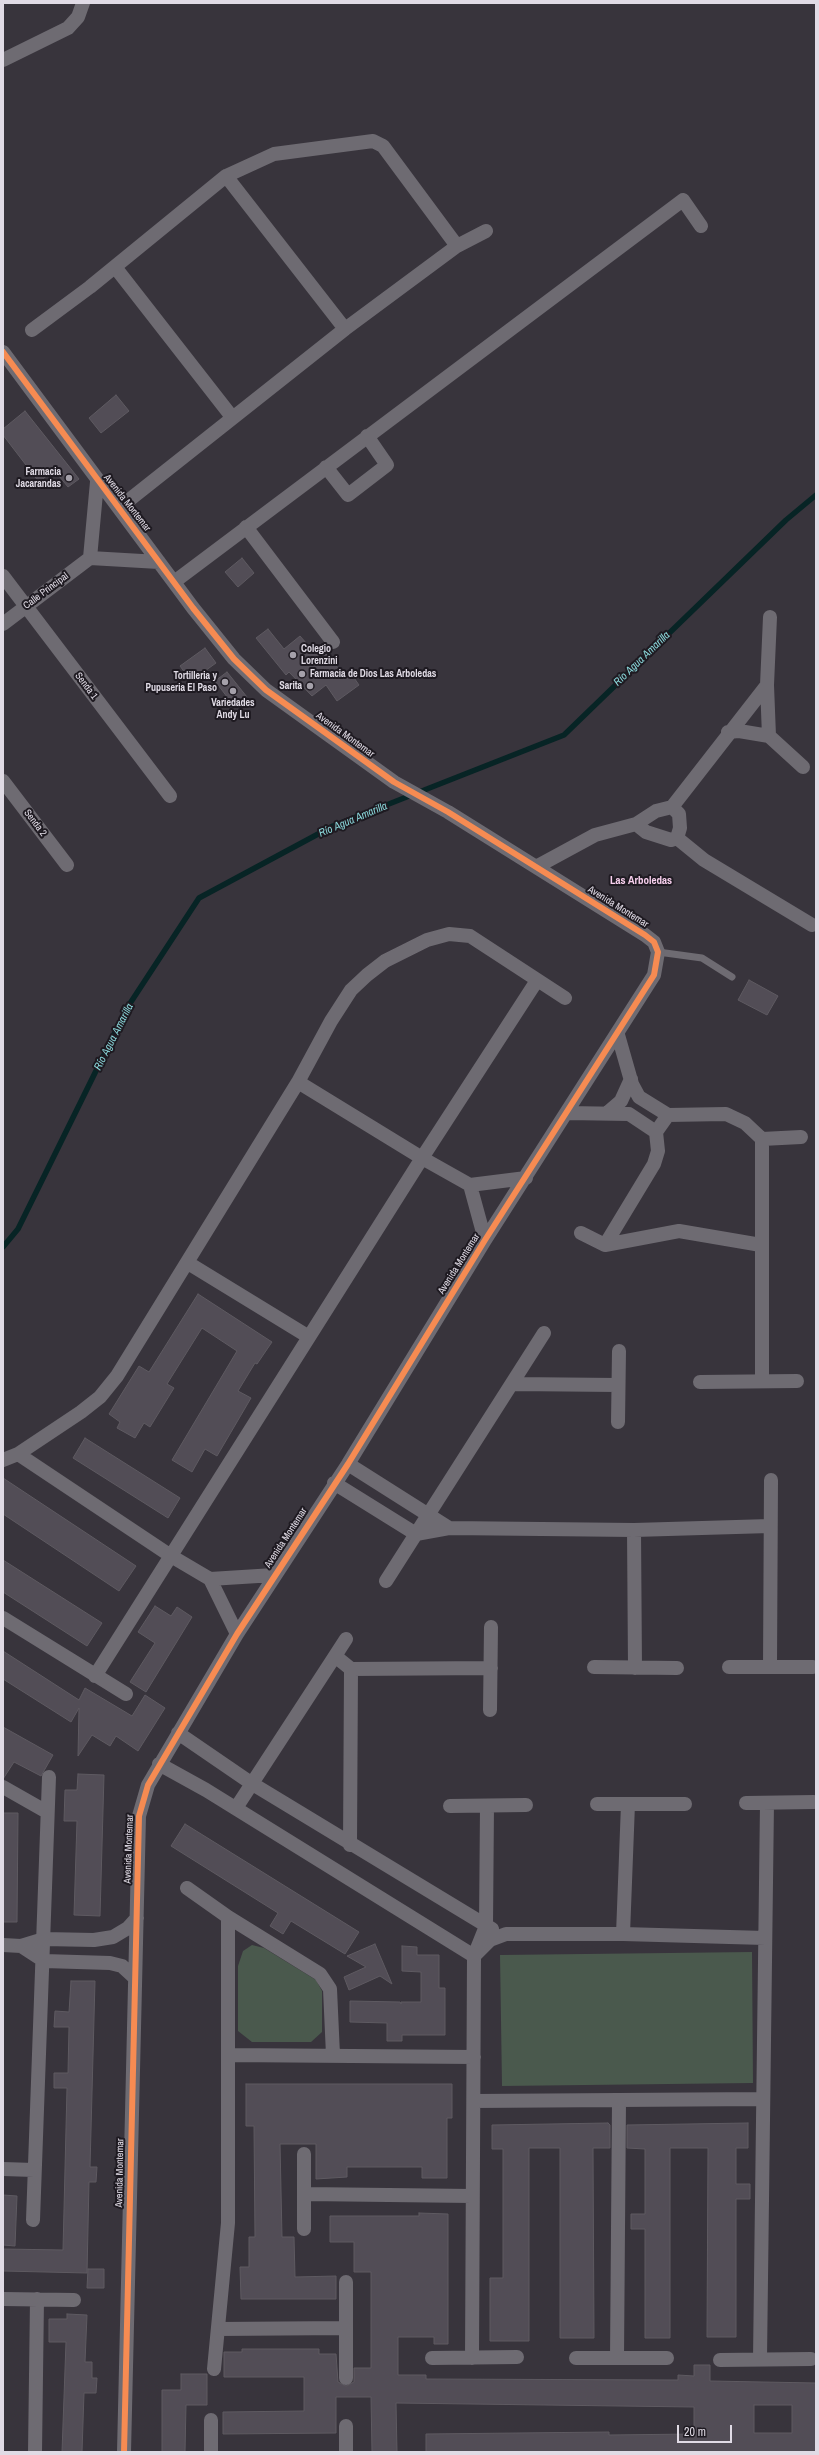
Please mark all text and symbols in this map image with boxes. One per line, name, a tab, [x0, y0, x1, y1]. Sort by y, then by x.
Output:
place label: Farmacia Jacarandas	[16, 466, 61, 490]
street label: Avenida Montemar	[101, 472, 153, 534]
marker: Farmacia Jacarandas	[64, 473, 74, 483]
street label: Calle Principal	[21, 570, 71, 612]
water label: Río Agua Amarilla	[611, 629, 673, 689]
place label: Colegio Lorenzini	[301, 643, 337, 666]
marker: Colegio Lorenzini	[288, 650, 298, 660]
place label: Farmacia de Dios Las Arboledas	[310, 668, 436, 680]
marker: Farmacia de Dios Las Arboledas	[297, 669, 307, 679]
street label: Senda 1	[72, 670, 100, 702]
place label: Tortilleria y Pupuseria El Paso	[145, 670, 217, 694]
marker: Tortilleria y Pupuseria El Paso	[220, 677, 230, 687]
place label: Sarita	[279, 680, 302, 692]
marker: Sarita	[305, 681, 315, 691]
marker: Variedades Andy Lu	[228, 686, 238, 696]
place label: Variedades Andy Lu	[211, 697, 255, 720]
street label: Avenida Montemar	[314, 710, 376, 760]
water label: Río Agua Amarilla	[317, 800, 389, 840]
street label: Senda 2	[21, 807, 49, 839]
district label: Las Arboledas	[610, 874, 672, 888]
street label: Avenida Montemar	[586, 884, 650, 930]
water label: Río Agua Amarilla	[92, 1001, 136, 1073]
street label: Avenida Montemar	[436, 1232, 482, 1296]
street label: Avenida Montemar	[262, 1506, 310, 1570]
street label: Avenida Montemar	[122, 1814, 136, 1884]
street label: Avenida Montemar	[113, 2138, 127, 2208]
scale bar	[679, 2417, 734, 2443]
text: 20 m	[684, 2424, 706, 2440]

